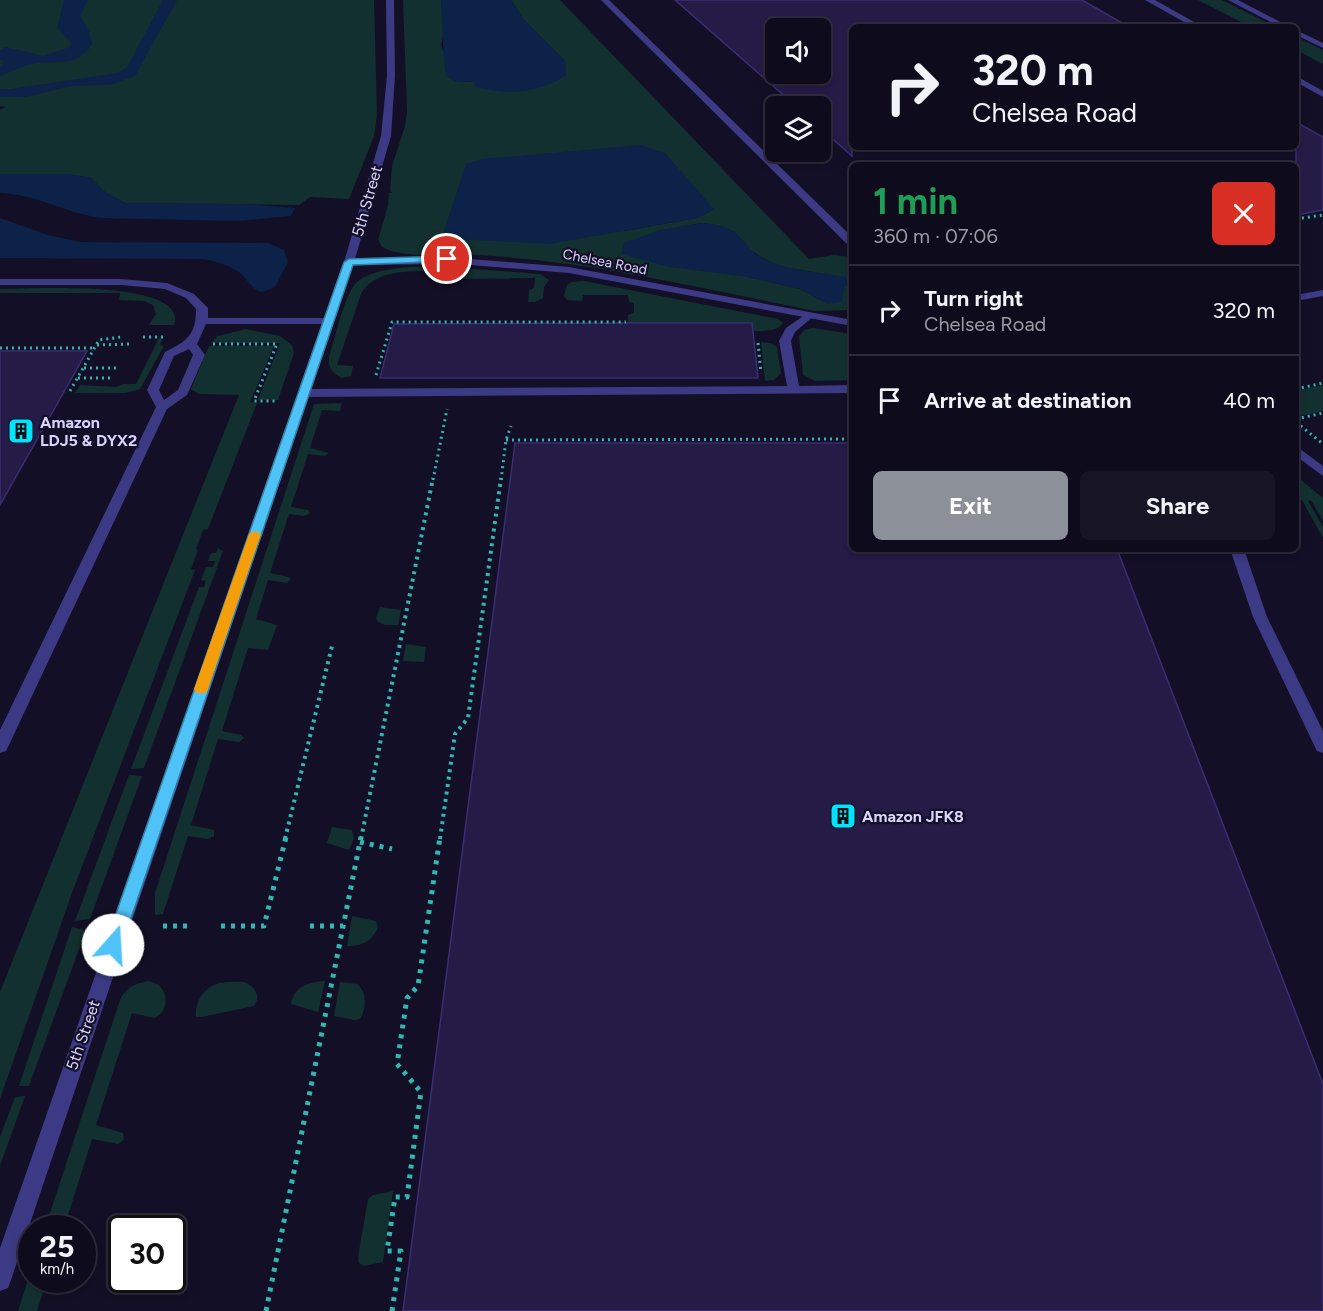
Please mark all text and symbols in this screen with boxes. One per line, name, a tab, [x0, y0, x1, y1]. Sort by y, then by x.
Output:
map controls	[765, 18, 831, 162]
button: sound	[765, 18, 831, 84]
text: 320 m	[972, 45, 1094, 96]
icon: right	[873, 48, 951, 126]
button: layers	[765, 96, 831, 162]
text: Chelsea Road	[972, 96, 1137, 129]
street label: 5th Street	[348, 163, 386, 239]
text: 1 min	[873, 180, 958, 223]
button: close	[1212, 182, 1275, 245]
text: 360 m · 07:06	[873, 224, 998, 248]
pin	[421, 233, 472, 284]
icon: arrive	[430, 242, 463, 275]
street label: Chelsea Road	[561, 245, 649, 279]
text: Turn right	[924, 285, 1023, 312]
icon: right	[873, 294, 906, 327]
text: 320 m	[1212, 297, 1275, 324]
text: Chelsea Road	[924, 312, 1046, 336]
icon: arrive	[873, 384, 906, 417]
text: Arrive at destination	[924, 387, 1132, 414]
text: 40 m	[1223, 387, 1275, 414]
place label: Amazon LDJ5 & DYX2	[40, 413, 137, 450]
building icon: Amazon LDJ5 & DYX2	[6, 416, 36, 446]
button: Exit	[873, 471, 1068, 540]
button: Share	[1080, 471, 1275, 540]
building icon: Amazon JFK8	[828, 801, 858, 831]
place label: Amazon JFK8	[862, 807, 964, 826]
position arrow	[81, 913, 145, 977]
street label: 5th Street	[62, 997, 104, 1073]
speed limit sign: 30	[108, 1215, 186, 1293]
text: 25	[40, 1228, 74, 1265]
text: km/h	[40, 1260, 74, 1278]

